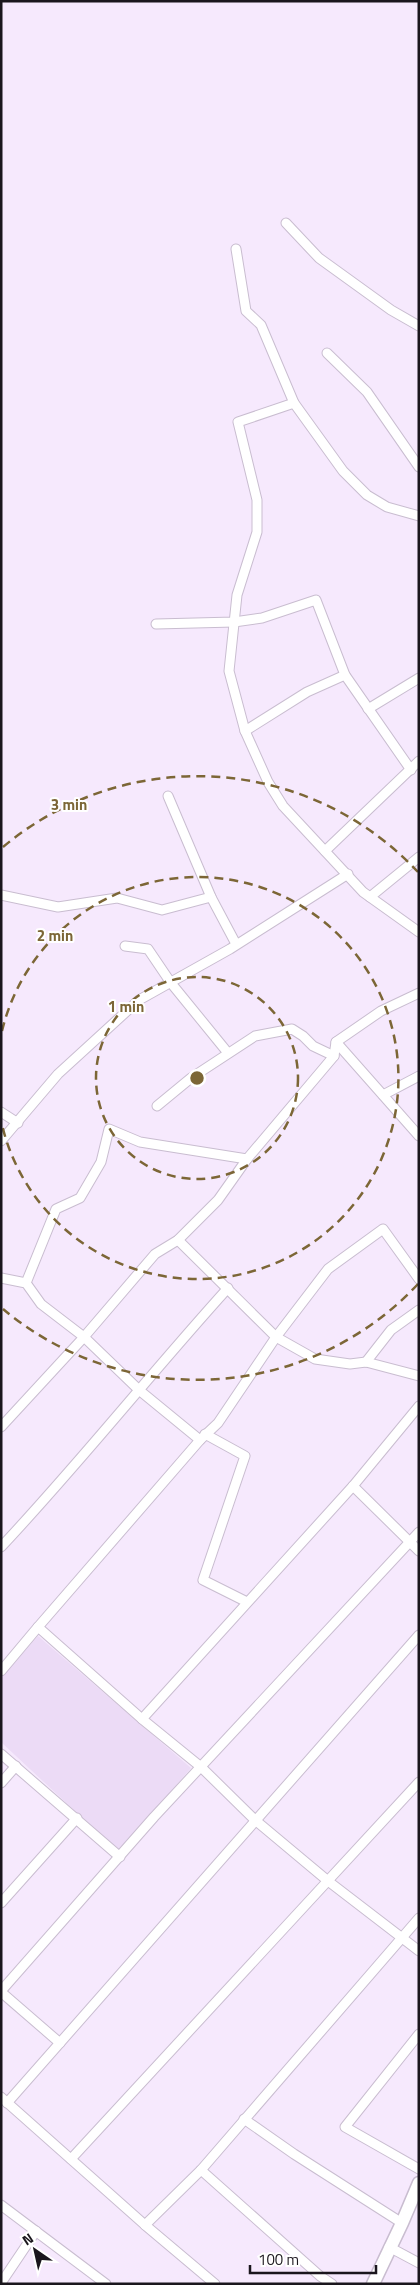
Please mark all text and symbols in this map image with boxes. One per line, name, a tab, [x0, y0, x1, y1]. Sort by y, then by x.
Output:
text: 3 min	[51, 793, 87, 816]
text: 2 min	[37, 924, 73, 947]
text: 1 min	[108, 995, 144, 1018]
centre of rings	[188, 1069, 206, 1087]
north arrow	[10, 2225, 60, 2275]
text: N	[18, 2227, 37, 2250]
scale bar	[250, 2242, 376, 2274]
text: 100 m	[258, 2248, 299, 2271]

